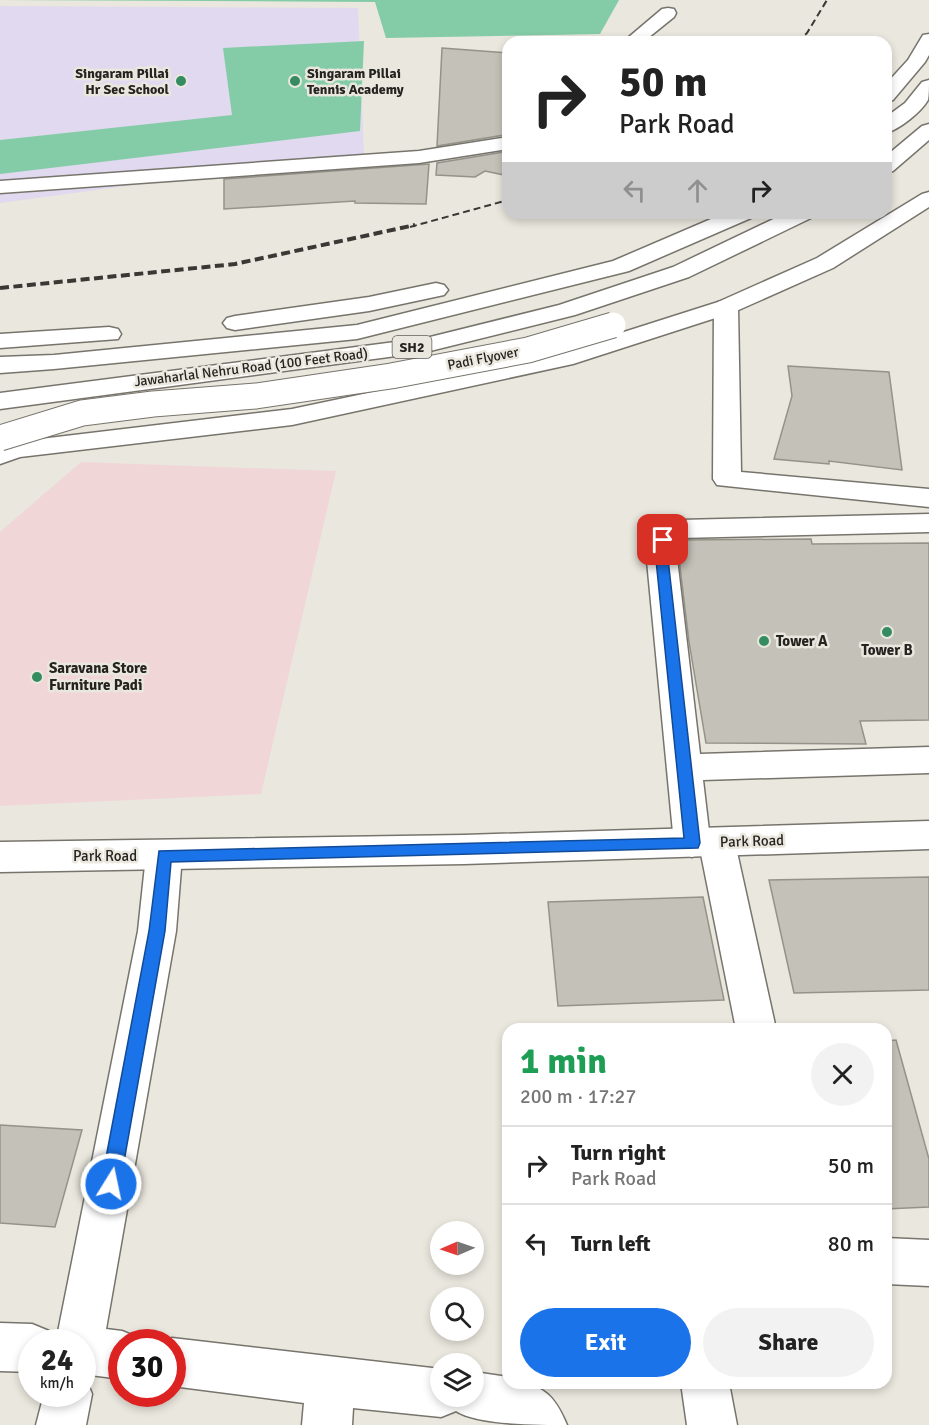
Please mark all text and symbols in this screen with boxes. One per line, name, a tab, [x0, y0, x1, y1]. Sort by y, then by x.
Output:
text: 50 m	[619, 57, 708, 108]
icon: right	[520, 60, 598, 138]
place label: Singaram Pillai Hr Sec School	[75, 65, 170, 98]
place label: Singaram Pillai Tennis Academy	[307, 65, 404, 98]
marker: Singaram Pillai Hr Sec School	[174, 74, 188, 88]
marker: Singaram Pillai Tennis Academy	[288, 74, 302, 88]
text: Park Road	[619, 108, 735, 141]
icon: left	[618, 174, 651, 207]
icon: ahead	[681, 174, 714, 207]
icon: right	[744, 174, 777, 207]
road number: SH2	[392, 336, 432, 358]
street label: Padi Flyover	[446, 343, 521, 374]
street label: Jawaharlal Nehru Road (100 Feet Road)	[133, 345, 369, 390]
pin	[637, 514, 688, 565]
icon: arrive	[646, 523, 679, 556]
marker: Tower B	[880, 625, 894, 639]
place label: Tower A	[776, 632, 828, 650]
marker: Tower A	[757, 634, 771, 648]
place label: Tower B	[861, 641, 913, 659]
place label: Saravana Store Furniture Padi	[49, 659, 147, 694]
marker: Saravana Store Furniture Padi	[30, 670, 44, 684]
street label: Park Road	[720, 831, 784, 851]
street label: Park Road	[73, 847, 137, 865]
text: 1 min	[520, 1039, 607, 1084]
button: close	[811, 1043, 874, 1106]
text: 200 m · 17:27	[520, 1084, 636, 1109]
text: Turn right	[571, 1139, 666, 1166]
icon: right	[520, 1149, 553, 1182]
position arrow	[79, 1152, 143, 1216]
text: 50 m	[828, 1152, 874, 1179]
text: Park Road	[571, 1166, 657, 1191]
north arrow	[430, 1221, 484, 1275]
map controls	[430, 1221, 484, 1407]
icon: left	[520, 1227, 553, 1260]
text: Turn left	[571, 1230, 651, 1257]
text: 80 m	[828, 1230, 874, 1257]
button: search	[430, 1287, 484, 1341]
button: Exit	[520, 1308, 691, 1377]
button: Share	[703, 1308, 874, 1377]
speed limit sign: 30	[108, 1329, 186, 1407]
text: 24	[41, 1342, 73, 1379]
button: layers	[430, 1353, 484, 1407]
text: km/h	[40, 1374, 74, 1392]

